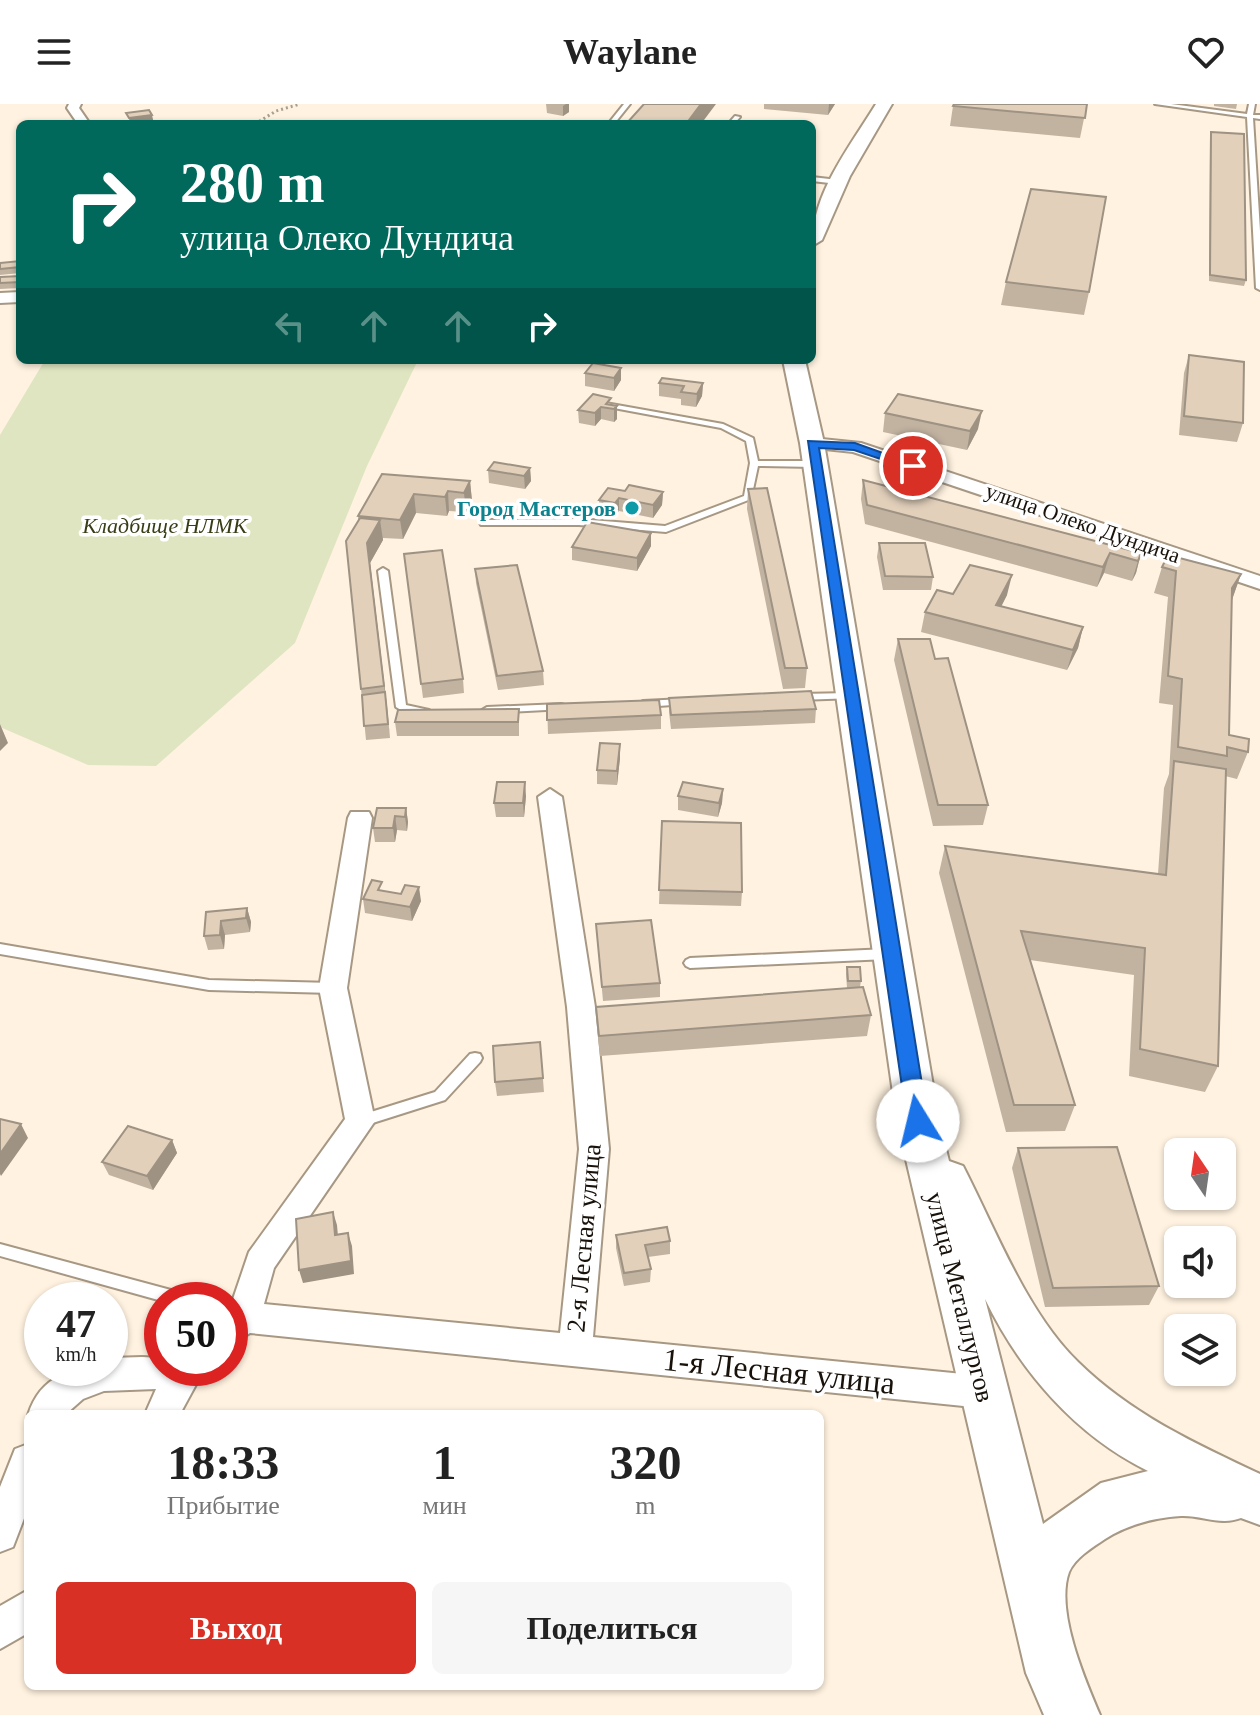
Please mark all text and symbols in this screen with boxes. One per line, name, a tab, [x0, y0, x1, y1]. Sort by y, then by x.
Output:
icon: menu	[32, 30, 76, 74]
icon: heart	[1184, 30, 1228, 74]
text: Waylane	[563, 32, 697, 72]
icon: right	[48, 152, 152, 256]
text: 280 m	[180, 152, 325, 214]
text: улица Олеко Дундича	[180, 218, 514, 258]
icon: left	[268, 304, 312, 348]
icon: ahead	[352, 304, 396, 348]
icon: ahead	[436, 304, 480, 348]
icon: right	[520, 304, 564, 348]
pin	[879, 432, 947, 500]
icon: arrive	[891, 444, 935, 488]
street label: улица Олеко Дундича	[982, 478, 1184, 568]
place label: Город Мастеров	[457, 496, 616, 521]
marker: Город Мастеров	[623, 499, 641, 517]
park label: Кладбище НЛМК	[82, 513, 249, 538]
position arrow	[876, 1079, 960, 1163]
north arrow	[1164, 1138, 1236, 1210]
map controls	[1164, 1138, 1236, 1386]
street label: 2-я Лесная улица	[561, 1142, 607, 1334]
street label: улица Металлургов	[920, 1189, 1000, 1405]
button: sound	[1164, 1226, 1236, 1298]
speed limit sign: 50	[144, 1282, 248, 1386]
text: 47	[56, 1301, 96, 1346]
button: layers	[1164, 1314, 1236, 1386]
street label: 1-я Лесная улица	[661, 1341, 897, 1401]
text: km/h	[55, 1343, 97, 1365]
text: 18:33	[167, 1436, 279, 1489]
text: 1	[433, 1436, 457, 1489]
text: 320	[609, 1436, 681, 1489]
text: Прибытие	[167, 1491, 280, 1520]
text: мин	[422, 1491, 467, 1520]
text: m	[635, 1491, 655, 1520]
button: Выход	[56, 1582, 416, 1674]
button: Поделиться	[432, 1582, 792, 1674]

